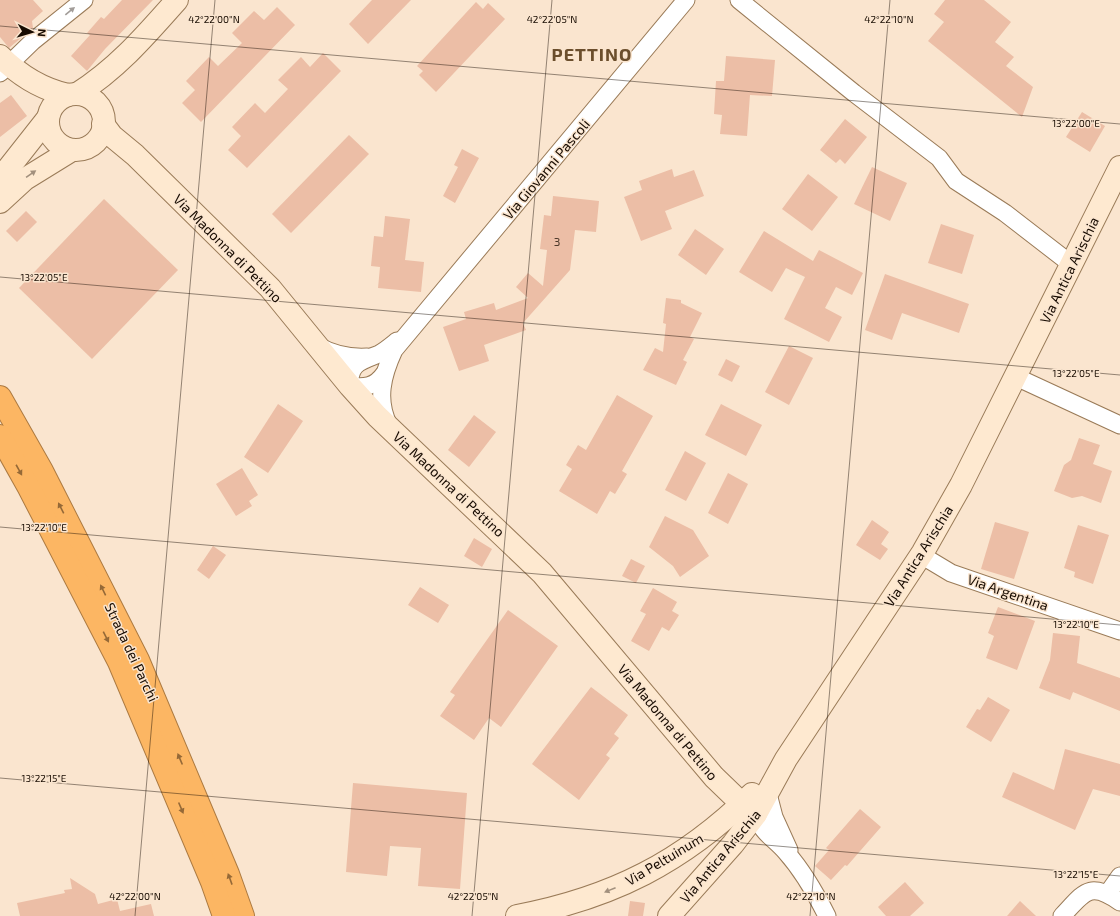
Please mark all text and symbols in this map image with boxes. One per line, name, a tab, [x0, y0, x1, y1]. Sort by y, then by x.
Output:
one-way arrow	[65, 7, 75, 16]
north arrow	[12, 12, 52, 52]
text: 42°22'00"N	[188, 13, 240, 25]
text: 42°22'05"N	[527, 13, 577, 25]
text: 42°22'10"N	[864, 13, 914, 25]
text: N	[36, 28, 49, 37]
district label: PETTINO	[552, 43, 632, 65]
street label: Via Giovanni Pascoli	[499, 115, 593, 223]
text: 13°22'00"E	[1052, 117, 1100, 129]
one-way arrow	[26, 170, 36, 178]
street label: Via Madonna di Pettino	[170, 190, 286, 306]
street label: Via Antica Arischia	[1036, 214, 1102, 326]
house number: 3	[554, 234, 560, 248]
text: 13°22'05"E	[20, 271, 68, 283]
text: 13°22'05"E	[1052, 367, 1100, 379]
street label: Via Madonna di Pettino	[390, 428, 508, 540]
one-way arrow	[16, 464, 23, 476]
one-way arrow	[58, 502, 65, 514]
street label: Via Antica Arischia	[880, 502, 956, 610]
text: 13°22'10"E	[21, 521, 67, 533]
street label: Via Argentina	[965, 570, 1051, 614]
one-way arrow	[100, 584, 106, 596]
street label: Strada dei Parchi	[102, 600, 162, 704]
text: 13°22'10"E	[1053, 618, 1099, 630]
one-way arrow	[103, 631, 110, 643]
street label: Via Madonna di Pettino	[614, 660, 722, 784]
one-way arrow	[176, 753, 182, 765]
text: 13°22'15"E	[22, 772, 67, 784]
one-way arrow	[178, 802, 184, 813]
street label: Via Antica Arischia	[676, 806, 764, 906]
street label: Via Peltuinum	[622, 829, 706, 889]
text: 13°22'15"E	[1054, 868, 1099, 880]
one-way arrow	[226, 873, 232, 885]
one-way arrow	[604, 888, 616, 894]
text: 42°22'00"N	[109, 890, 161, 902]
text: 42°22'05"N	[448, 890, 498, 902]
text: 42°22'10"N	[786, 890, 836, 902]

